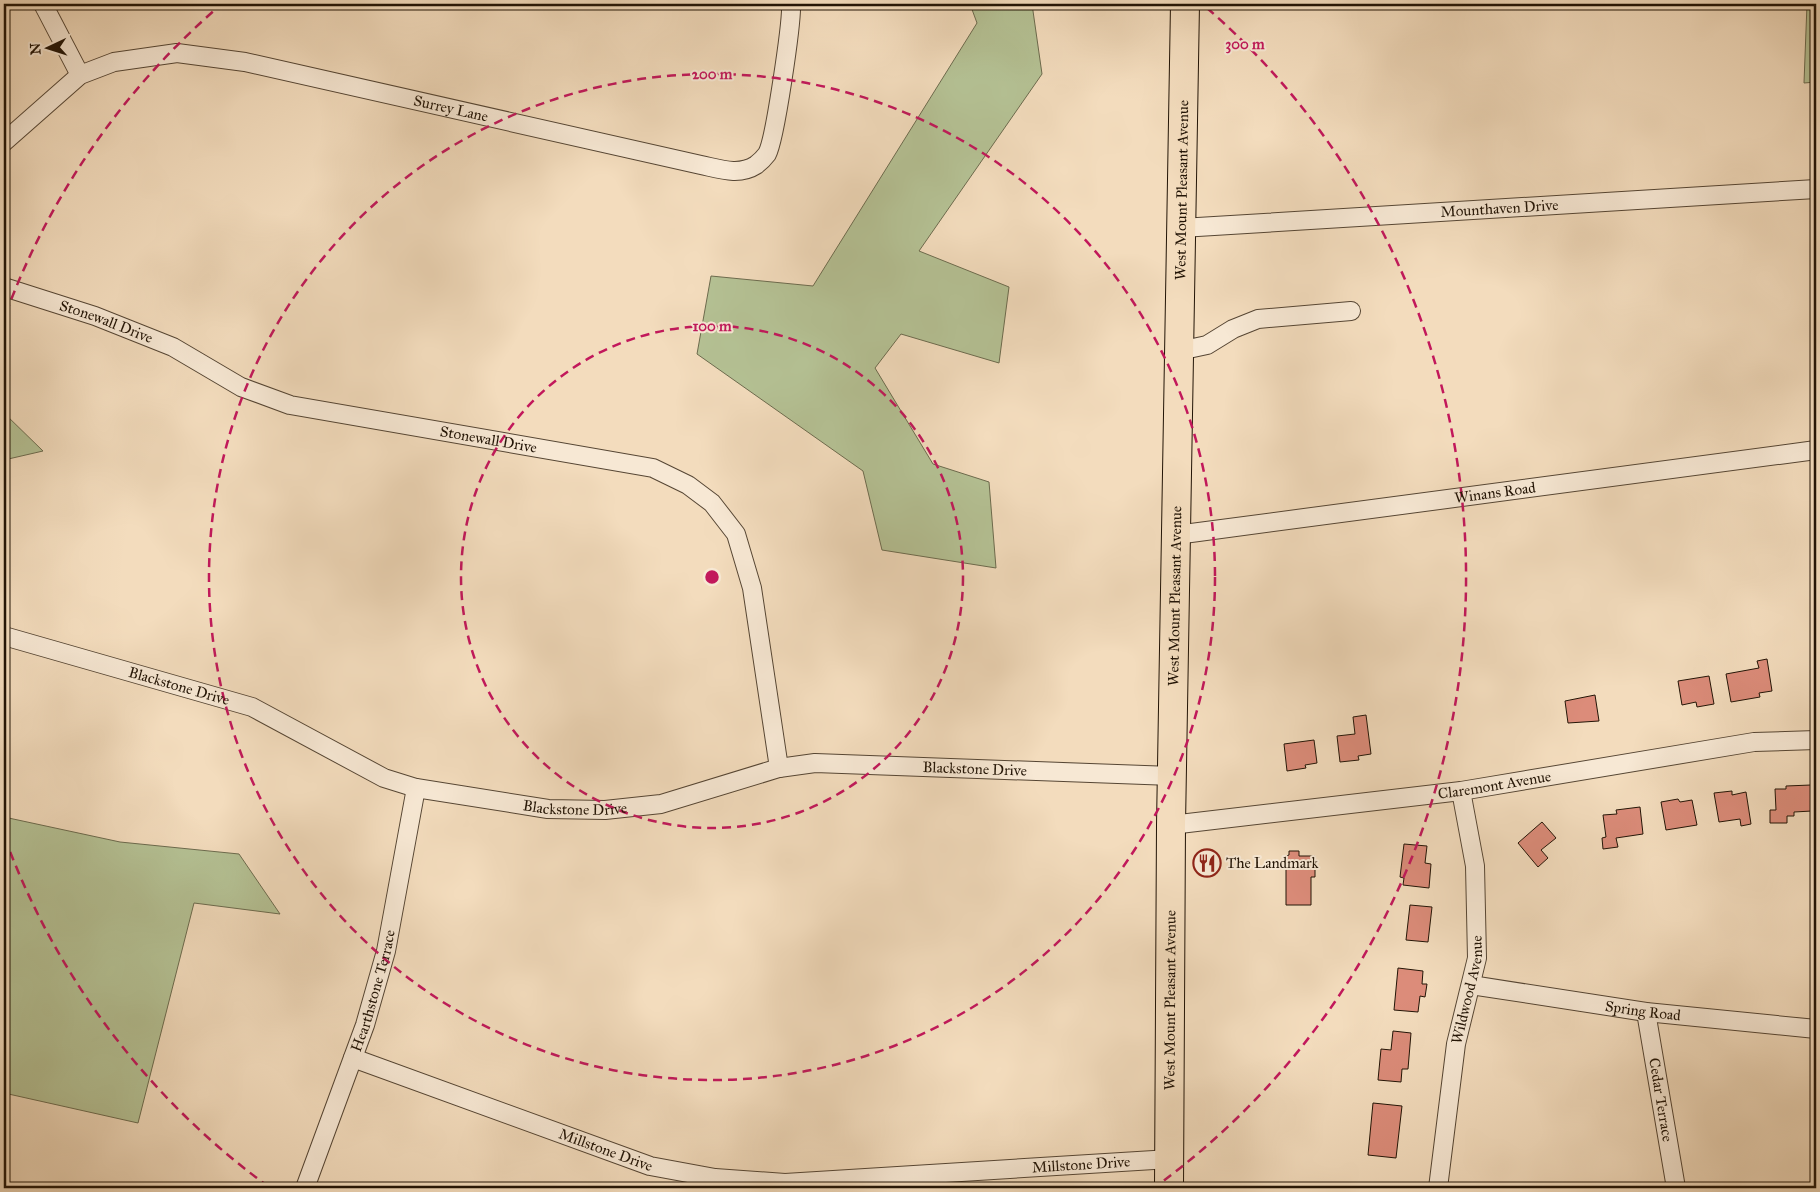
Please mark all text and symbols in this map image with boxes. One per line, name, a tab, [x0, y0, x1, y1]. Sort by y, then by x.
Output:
north arrow	[22, 22, 72, 72]
text: 300 m	[1225, 35, 1265, 54]
text: N	[27, 42, 44, 55]
text: 200 m	[692, 65, 733, 83]
street label: Surrey Lane	[412, 91, 490, 126]
street label: West Mount Pleasant Avenue	[1171, 100, 1192, 280]
street label: Mounthaven Drive	[1440, 196, 1559, 221]
street label: Stonewall Drive	[57, 296, 156, 347]
text: 100 m	[692, 317, 732, 335]
street label: Stonewall Drive	[439, 422, 538, 457]
street label: Winans Road	[1454, 478, 1537, 507]
street label: West Mount Pleasant Avenue	[1164, 506, 1185, 686]
centre of rings	[703, 568, 721, 586]
street label: Blackstone Drive	[126, 663, 232, 709]
street label: Blackstone Drive	[922, 758, 1027, 780]
street label: Claremont Avenue	[1437, 767, 1552, 803]
street label: Blackstone Drive	[522, 796, 628, 819]
restaurant icon: The Landmark	[1192, 848, 1222, 878]
place label: The Landmark	[1226, 854, 1319, 872]
street label: West Mount Pleasant Avenue	[1161, 910, 1180, 1090]
street label: Hearthstone Terrace	[347, 928, 399, 1054]
street label: Wildwood Avenue	[1447, 935, 1486, 1046]
street label: Spring Road	[1604, 997, 1682, 1024]
street label: Cedar Terrace	[1645, 1056, 1677, 1143]
street label: Millstone Drive	[556, 1125, 655, 1175]
street label: Millstone Drive	[1031, 1152, 1131, 1177]

